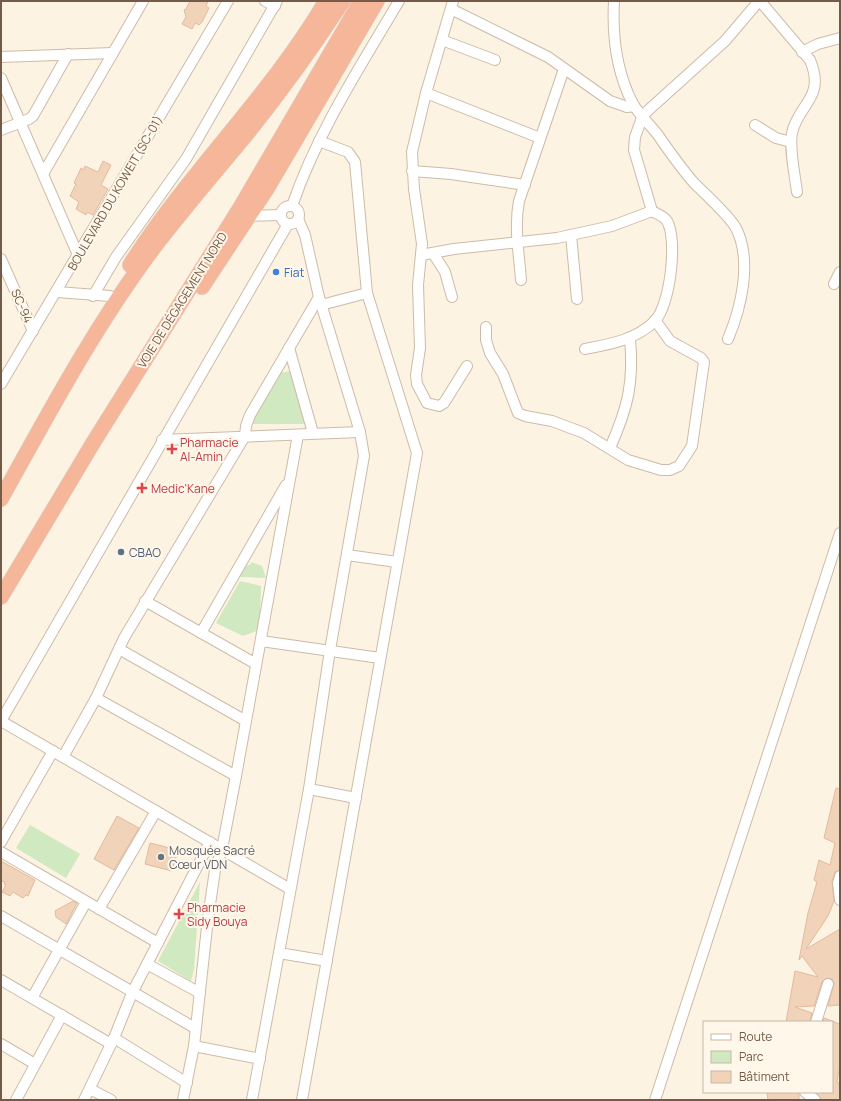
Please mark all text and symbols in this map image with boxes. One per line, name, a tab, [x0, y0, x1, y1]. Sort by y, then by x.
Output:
street label: BOULEVARD DU KOWEIT (SC-01)	[64, 112, 166, 274]
street label: VOIE DE DÉGAGEMENT NORD	[133, 229, 231, 371]
place label: Fiat	[284, 264, 305, 281]
marker: Fiat	[271, 267, 281, 277]
street label: SC-94	[7, 286, 37, 326]
place label: Pharmacie Al-Amin	[180, 434, 239, 465]
marker: Pharmacie Al-Amin	[167, 444, 177, 454]
place label: Medic'Kane	[151, 480, 215, 497]
marker: Medic'Kane	[136, 482, 148, 494]
place label: CBAO	[129, 544, 161, 561]
marker: CBAO	[116, 547, 126, 557]
place label: Mosquée Sacré Cœur VDN	[169, 842, 255, 873]
marker: Mosquée Sacré Cœur VDN	[156, 852, 166, 862]
place label: Pharmacie Sidy Bouya	[187, 899, 247, 930]
marker: Pharmacie Sidy Bouya	[174, 909, 184, 919]
legend	[703, 1021, 833, 1093]
text: Route	[739, 1028, 772, 1045]
text: Parc	[739, 1048, 764, 1065]
text: Bâtiment	[739, 1068, 790, 1085]

